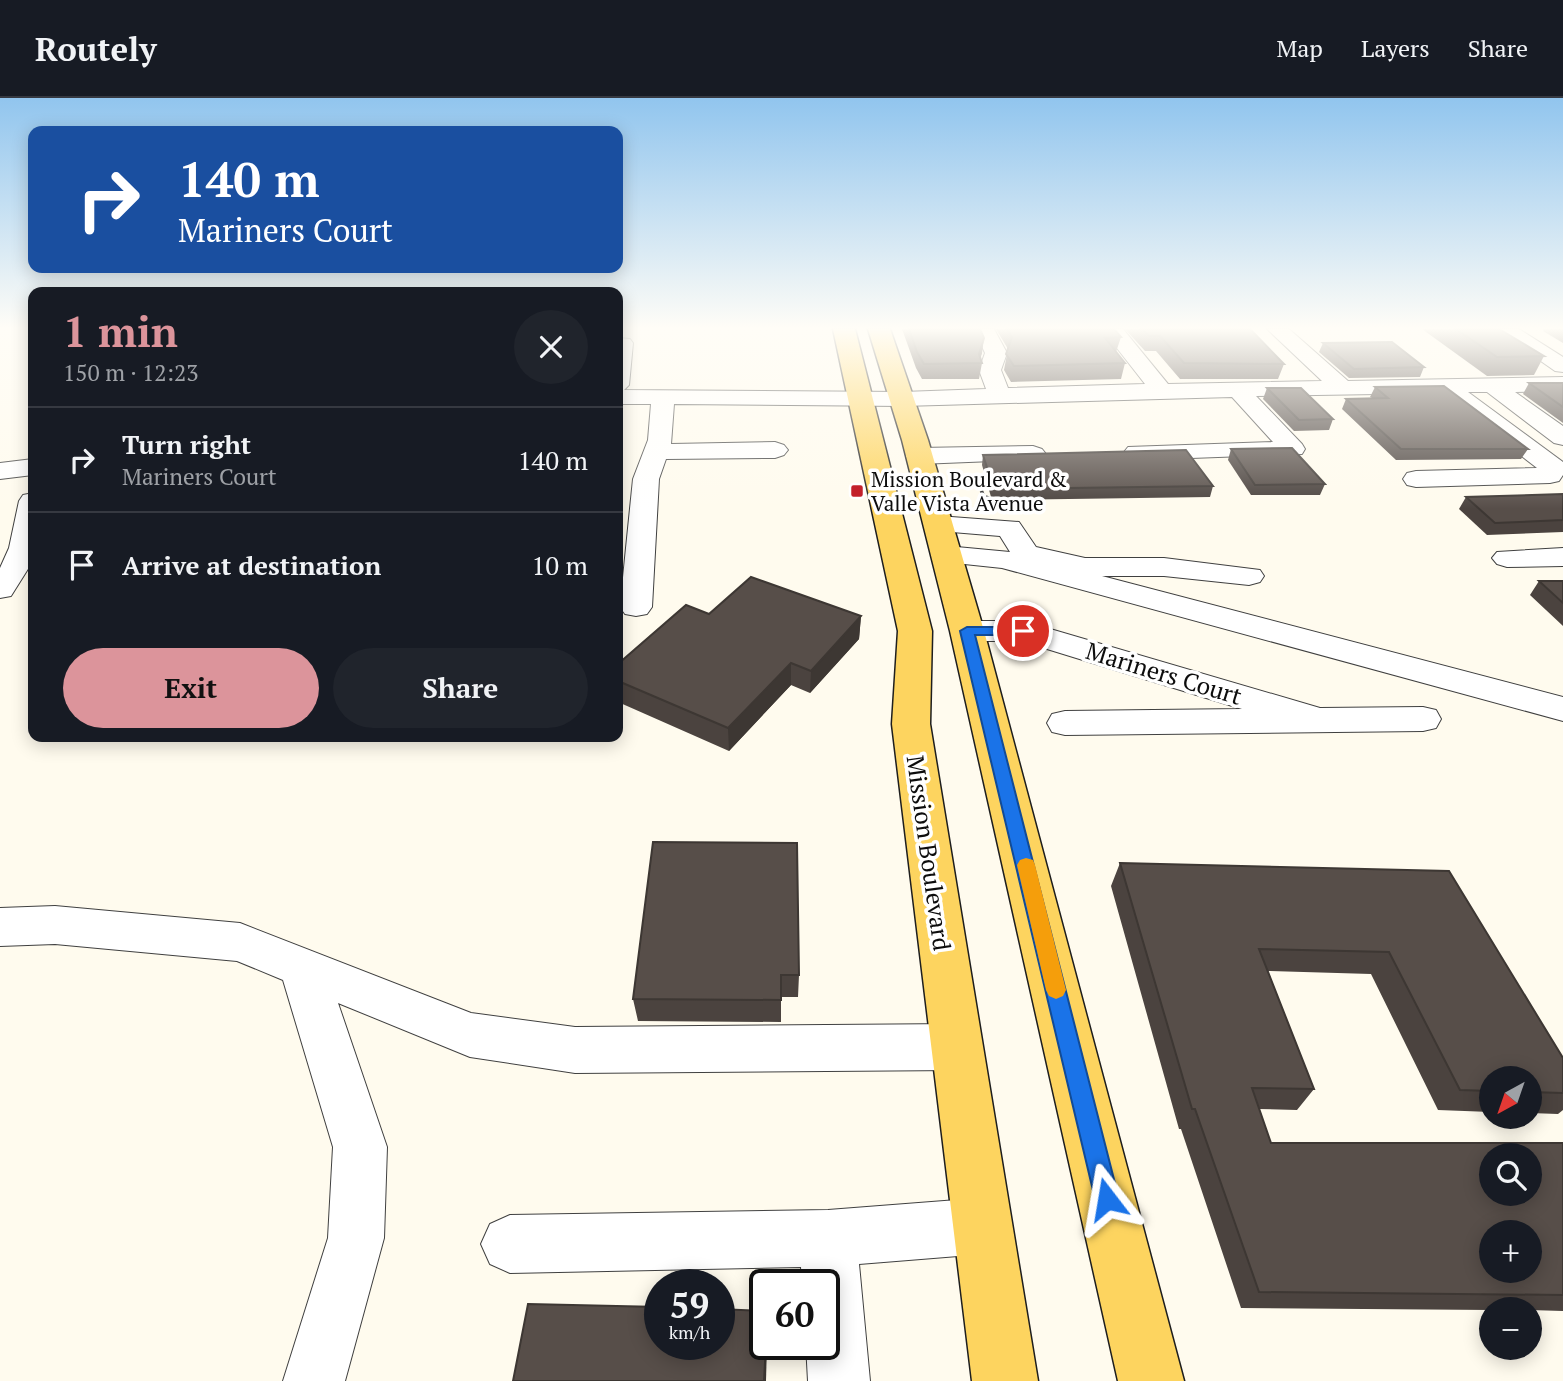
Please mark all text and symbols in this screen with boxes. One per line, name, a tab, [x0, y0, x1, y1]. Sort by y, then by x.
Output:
text: Routely	[35, 27, 157, 70]
text: Map	[1276, 32, 1323, 64]
text: Layers	[1361, 32, 1430, 64]
text: Share	[1468, 32, 1528, 64]
text: 140 m	[178, 146, 320, 211]
icon: right	[63, 154, 154, 245]
text: Mariners Court	[178, 209, 393, 251]
text: 1 min	[63, 303, 178, 359]
button: close	[514, 310, 588, 384]
text: 150 m · 12:23	[63, 357, 198, 388]
text: Turn right	[122, 427, 251, 461]
icon: right	[63, 441, 101, 479]
text: 140 m	[518, 443, 588, 477]
text: Mariners Court	[122, 461, 276, 492]
place label: Mission Boulevard & Valle Vista Avenue	[871, 465, 1067, 517]
marker: Mission Boulevard & Valle Vista Avenue	[849, 483, 865, 499]
icon: arrive	[63, 546, 101, 584]
text: Arrive at destination	[122, 548, 381, 582]
text: 10 m	[532, 548, 588, 582]
pin	[993, 601, 1053, 661]
icon: arrive	[1004, 612, 1042, 650]
street label: Mariners Court	[1082, 634, 1246, 712]
button: Exit	[63, 648, 319, 728]
button: Share	[333, 648, 588, 728]
street label: Mission Boulevard	[899, 753, 959, 953]
north arrow	[1479, 1066, 1542, 1129]
map controls	[1479, 1066, 1542, 1360]
button: search	[1479, 1143, 1542, 1206]
position arrow	[1070, 1162, 1144, 1236]
button: +	[1479, 1220, 1542, 1283]
speed limit sign: 60	[749, 1269, 840, 1360]
text: 59	[670, 1282, 709, 1328]
button: −	[1479, 1297, 1542, 1360]
text: km/h	[669, 1320, 710, 1344]

